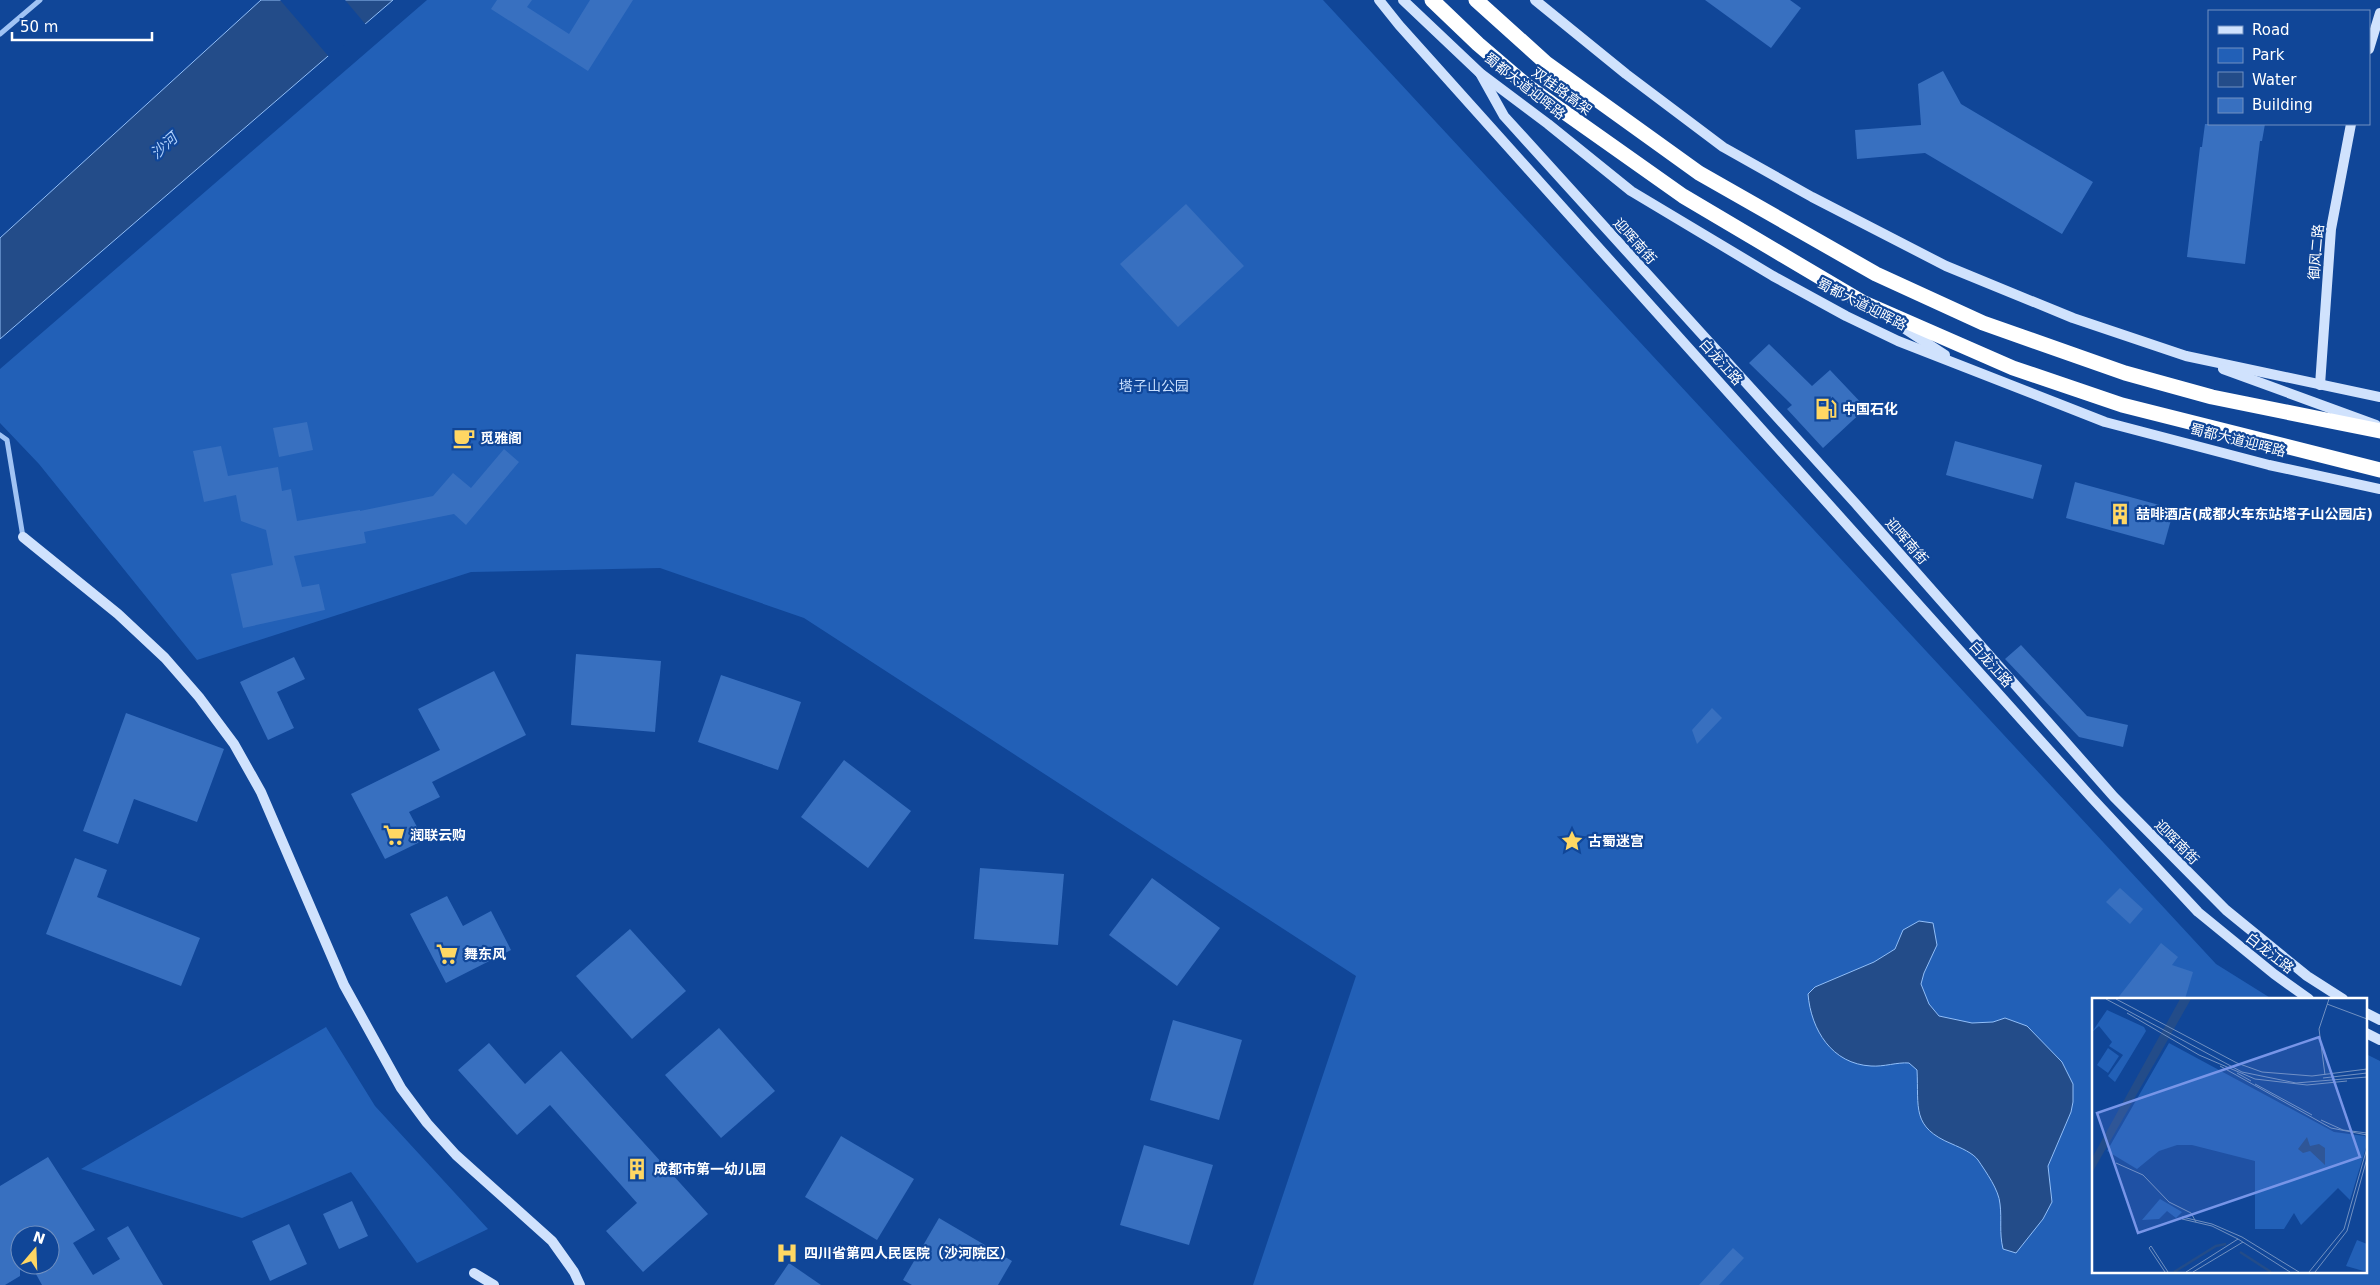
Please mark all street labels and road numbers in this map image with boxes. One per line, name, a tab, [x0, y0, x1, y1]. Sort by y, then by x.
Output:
street label: 蜀都大道迎晖路	[1481, 50, 1569, 122]
street label: 双桂路高架	[1529, 64, 1595, 118]
street label: 迎晖南街	[1610, 215, 1660, 267]
street label: 御风二路	[2306, 223, 2326, 281]
street label: 蜀都大道迎晖路	[1815, 275, 1909, 333]
street label: 白龙江路	[1696, 336, 1746, 388]
street label: 蜀都大道迎晖路	[2189, 420, 2287, 460]
street label: 迎晖南街	[1883, 515, 1931, 567]
street label: 白龙江路	[1966, 638, 2016, 690]
street label: 迎晖南街	[2152, 817, 2202, 867]
street label: 白龙江路	[2243, 929, 2297, 977]

